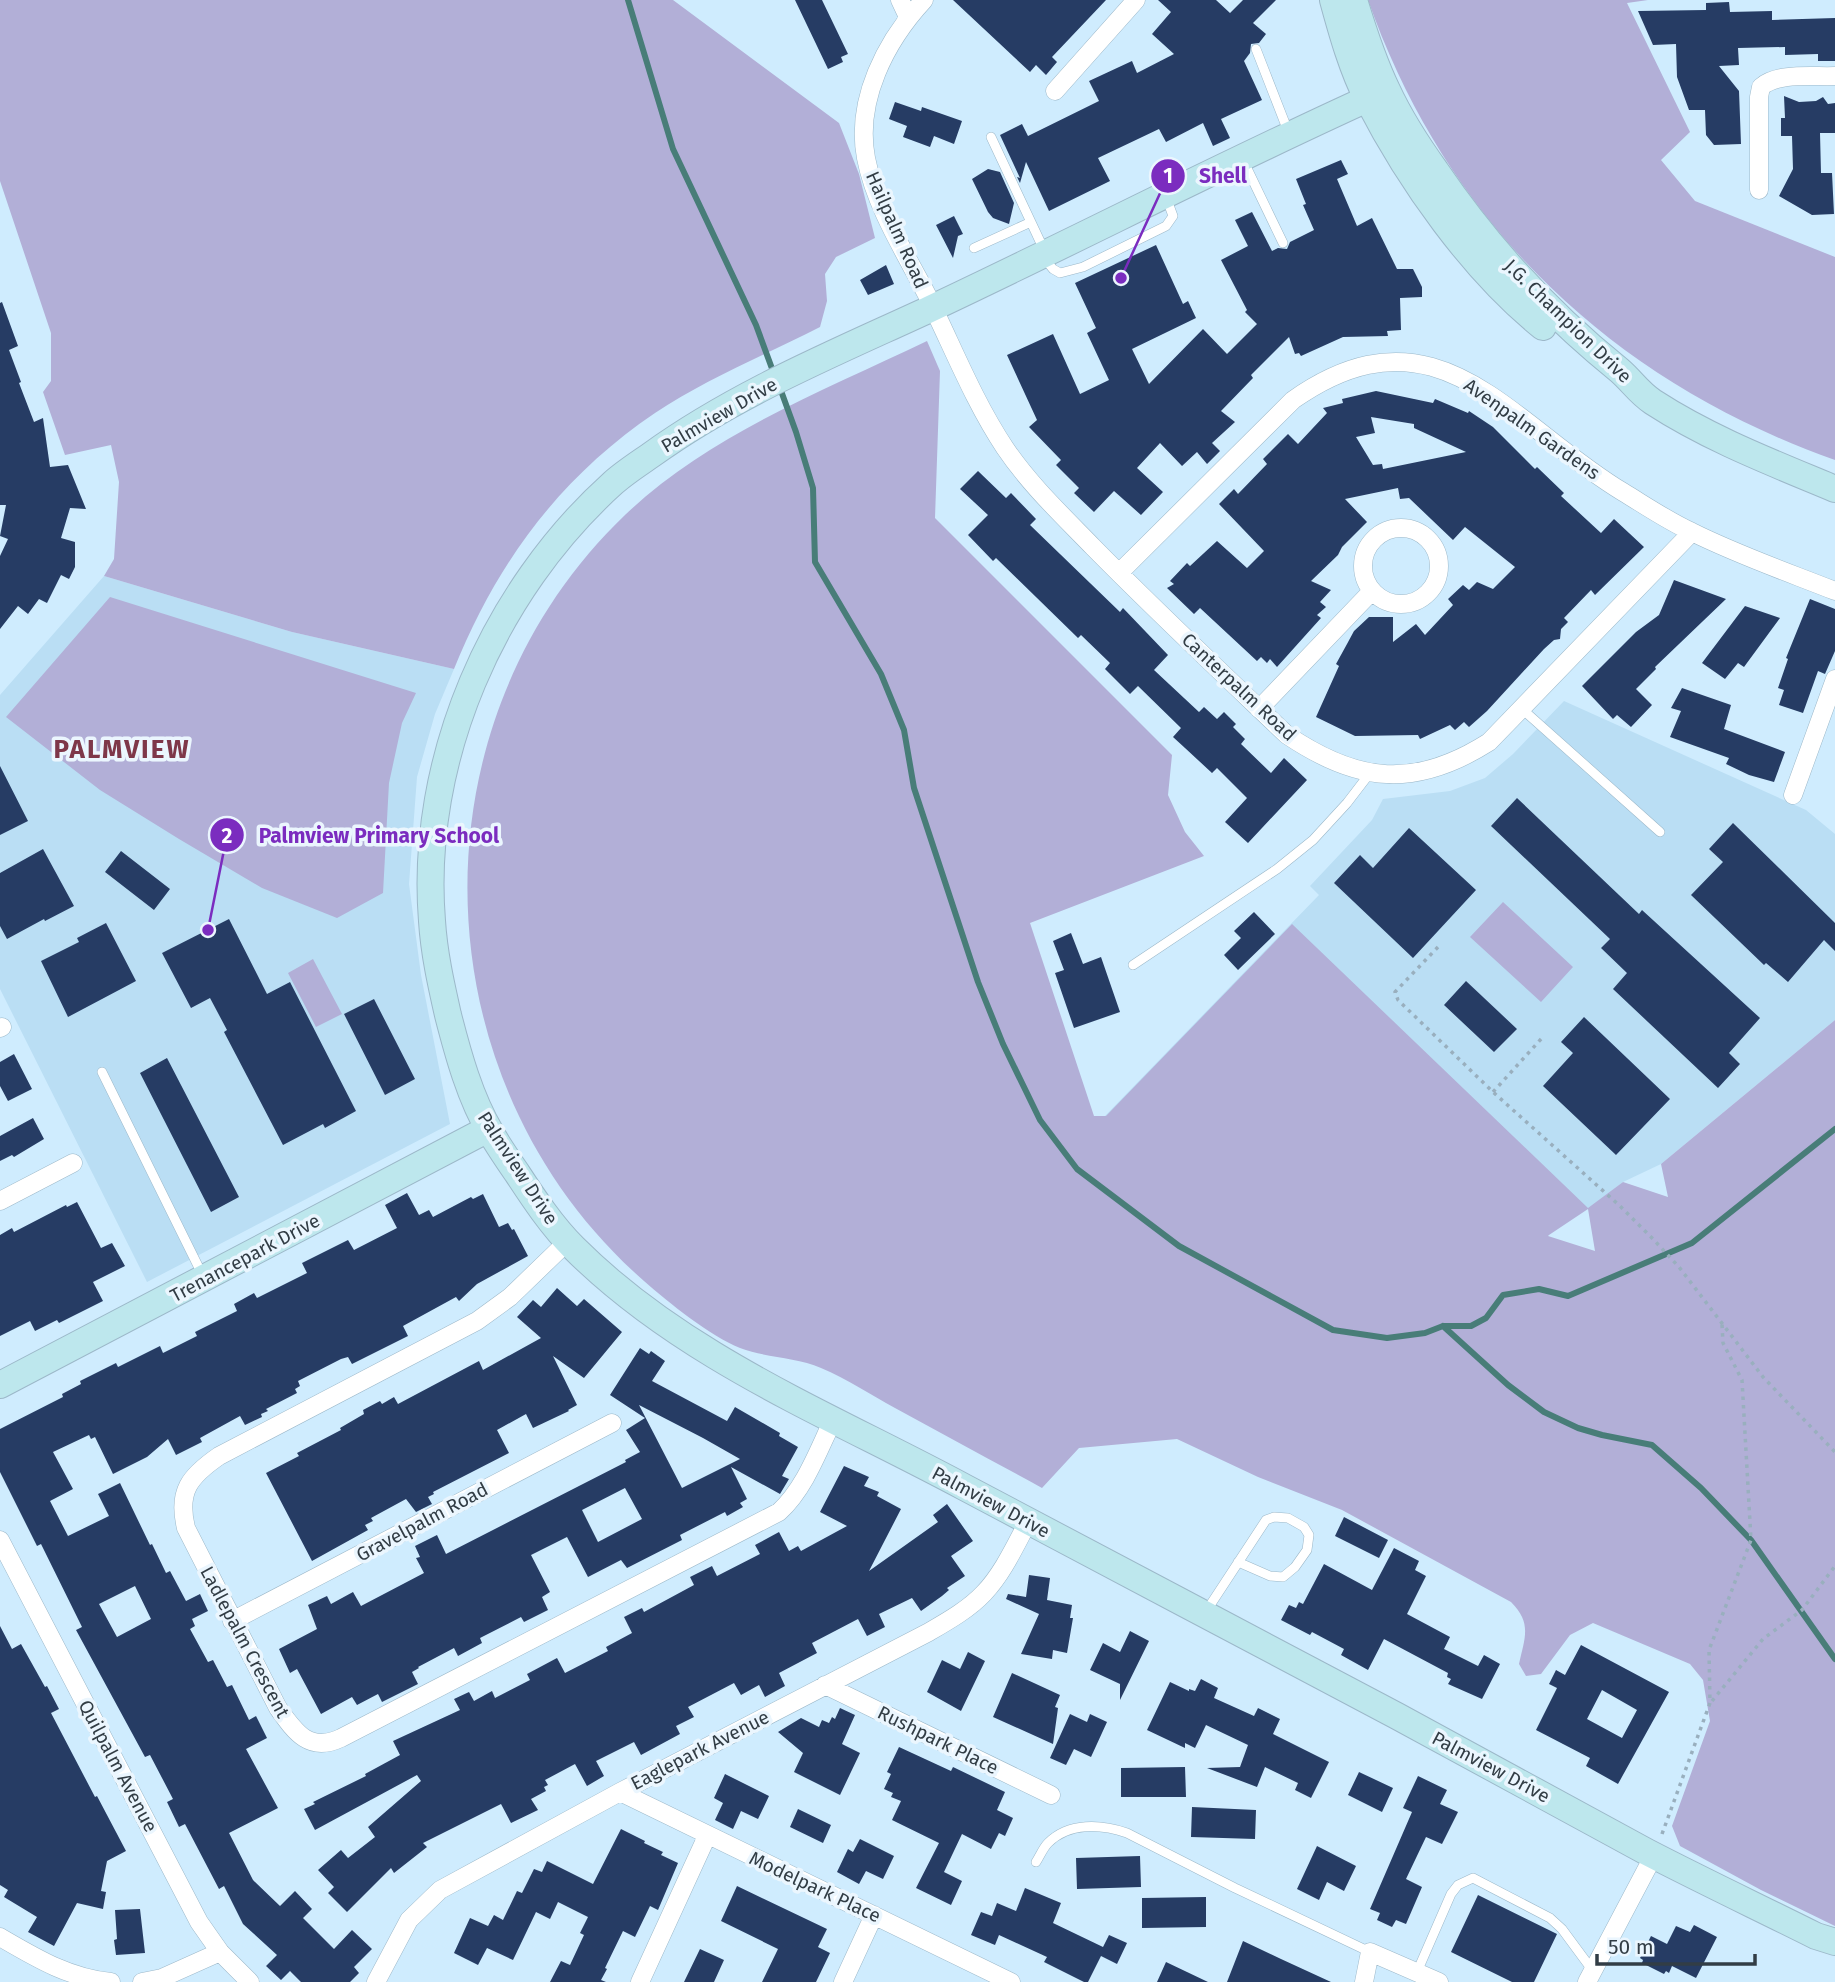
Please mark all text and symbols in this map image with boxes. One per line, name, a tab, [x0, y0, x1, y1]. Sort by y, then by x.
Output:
callout: Shell	[1150, 155, 1261, 197]
text: 1	[1163, 163, 1173, 189]
text: Shell	[1199, 163, 1248, 189]
street label: Hailpalm Road	[861, 168, 933, 292]
street label: J.G. Champion Drive	[1500, 254, 1636, 388]
street label: Palmview Drive	[657, 373, 781, 457]
street label: Avenpalm Gardens	[1460, 374, 1604, 485]
street label: Canterpalm Road	[1177, 628, 1301, 746]
district label: PALMVIEW	[54, 734, 190, 765]
callout: Palmview Primary School	[209, 814, 513, 856]
text: 2	[222, 823, 233, 849]
text: Palmview Primary School	[259, 823, 500, 849]
street label: Palmview Drive	[473, 1107, 563, 1229]
street label: Trenancepark Drive	[166, 1209, 324, 1307]
street label: Palmview Drive	[928, 1461, 1054, 1543]
street label: Gravelpalm Road	[352, 1478, 492, 1566]
street label: Ladlepalm Crescent	[195, 1562, 295, 1722]
street label: Quilpalm Avenue	[74, 1696, 162, 1836]
street label: Rushpark Place	[874, 1701, 1002, 1779]
street label: Eaglepark Avenue	[627, 1705, 773, 1795]
street label: Palmview Drive	[1428, 1726, 1554, 1808]
street label: Modelpark Place	[746, 1846, 884, 1928]
scale bar	[1597, 1923, 1755, 1967]
text: 50 m	[1608, 1934, 1654, 1960]

